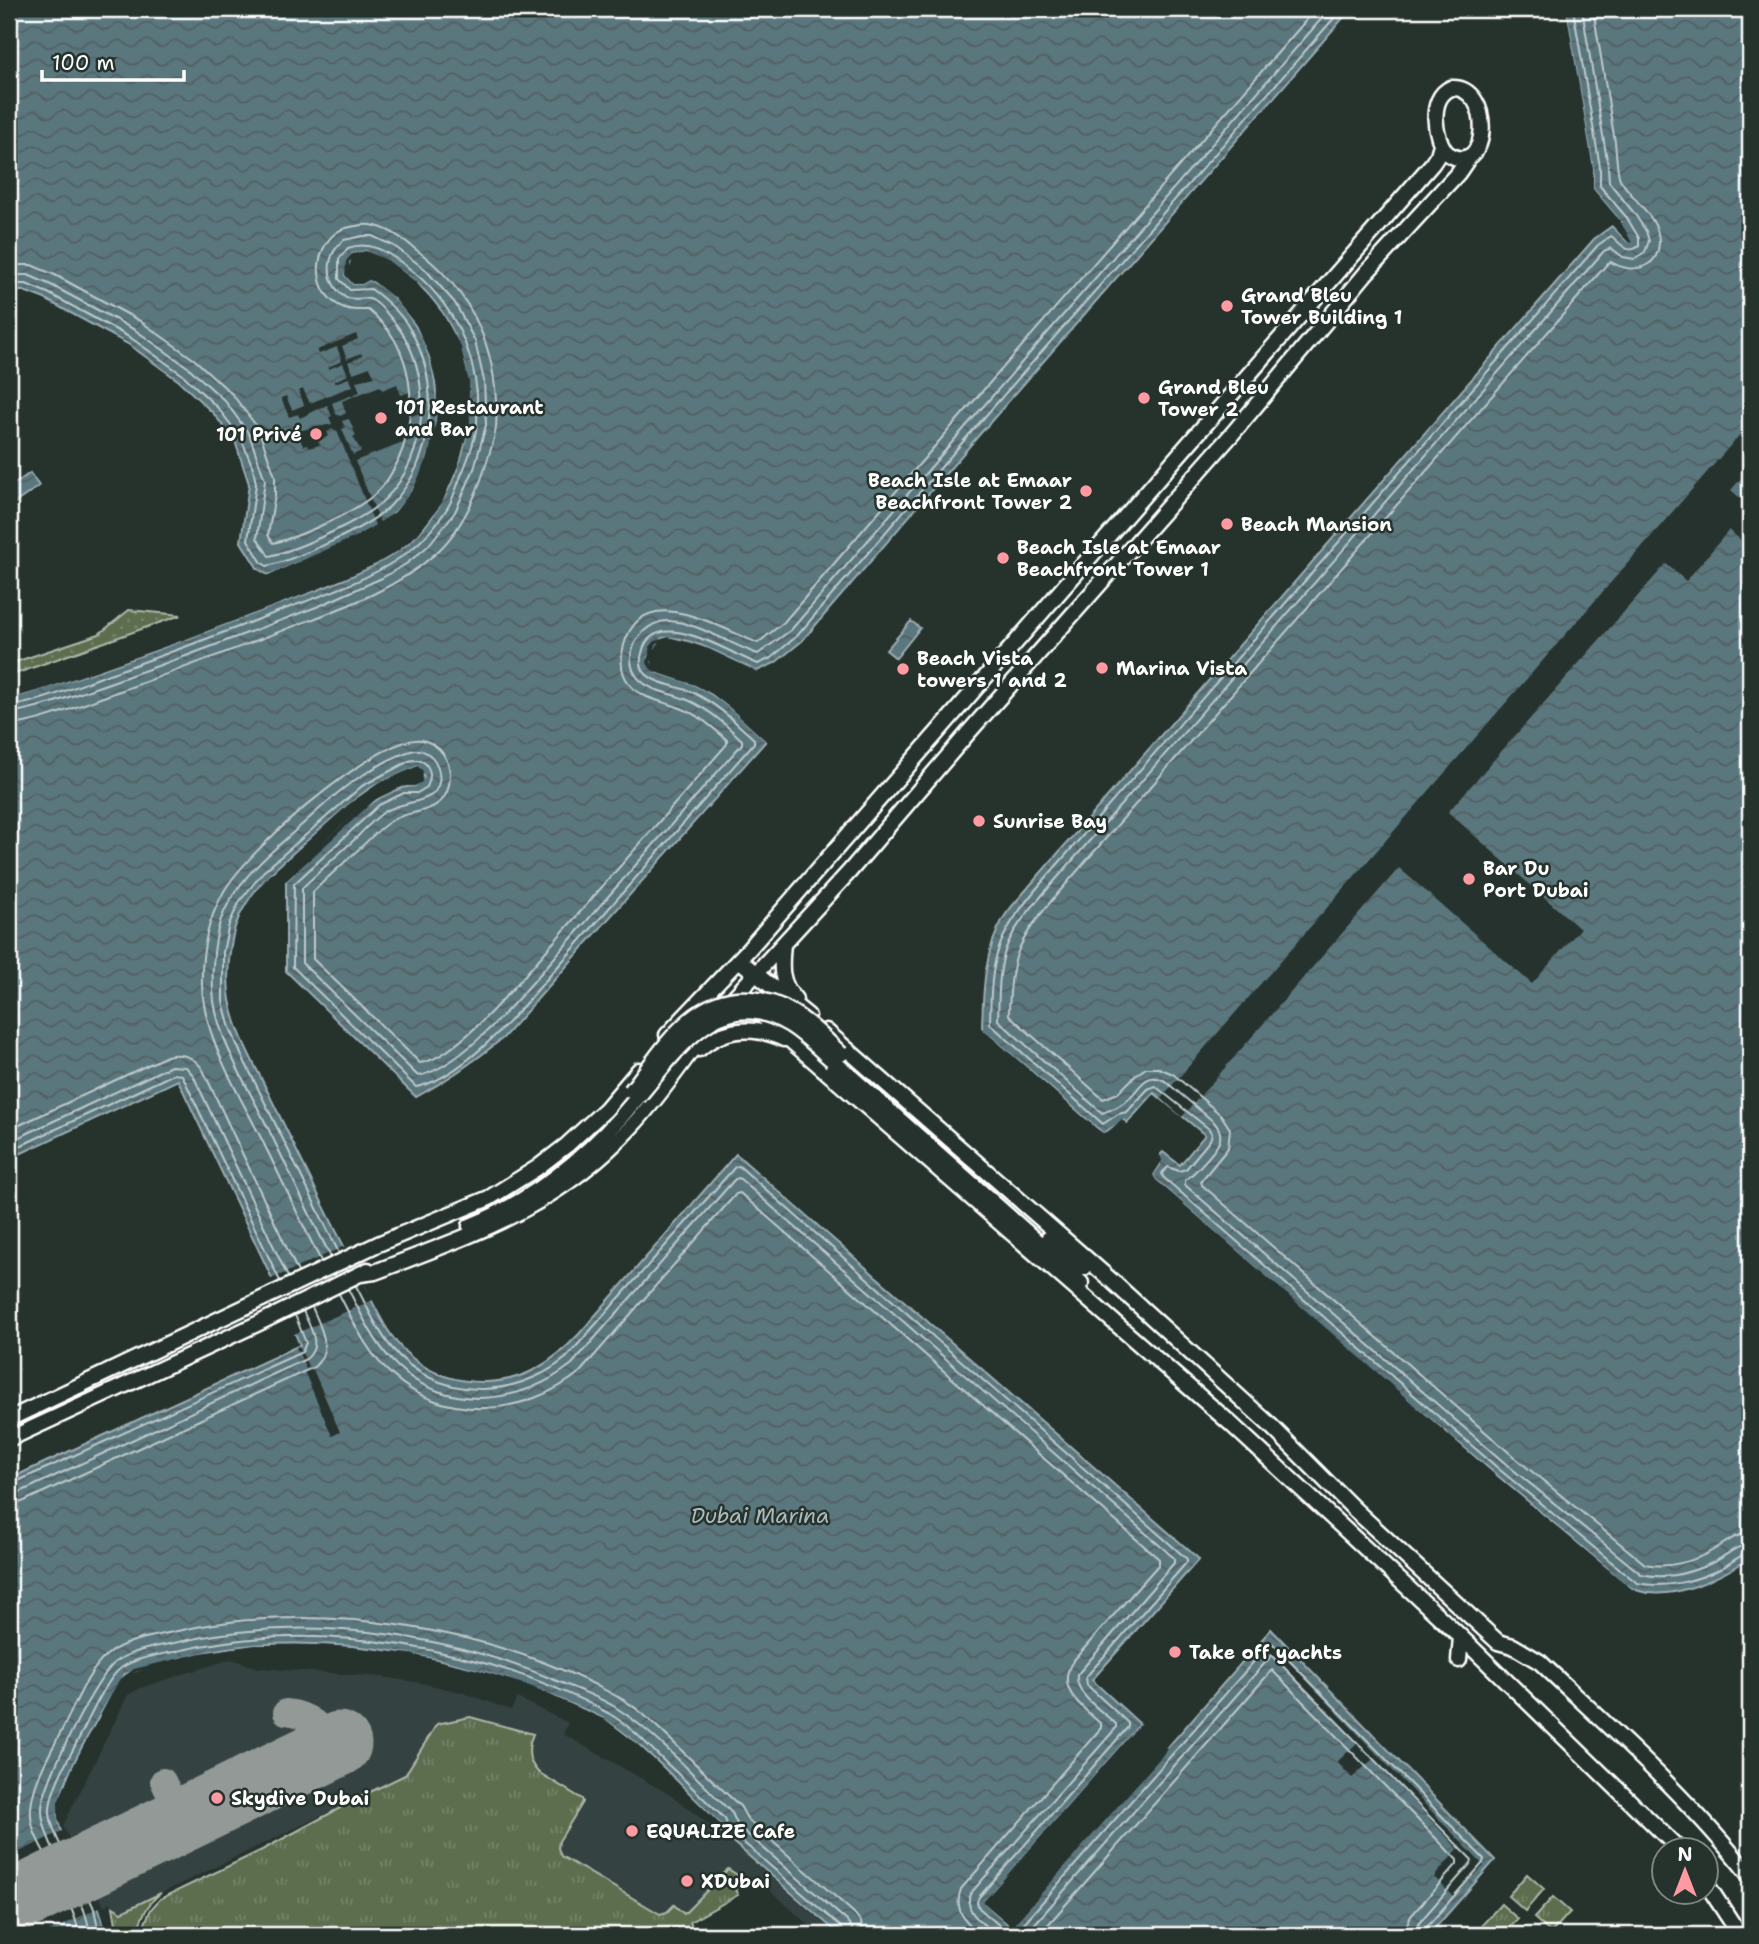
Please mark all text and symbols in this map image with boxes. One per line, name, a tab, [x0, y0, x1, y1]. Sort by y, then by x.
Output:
scale bar	[42, 38, 184, 82]
text: 100 m	[52, 49, 115, 77]
place label: Grand Bleu Tower Building 1	[1241, 283, 1402, 330]
marker: Grand Bleu Tower Building 1	[1219, 298, 1235, 314]
place label: Grand Bleu Tower 2	[1158, 375, 1269, 422]
marker: Grand Bleu Tower 2	[1136, 390, 1152, 406]
place label: 101 Restaurant and Bar	[395, 395, 544, 442]
marker: 101 Restaurant and Bar	[373, 410, 389, 426]
place label: 101 Privé	[216, 422, 302, 447]
marker: 101 Privé	[308, 426, 324, 442]
place label: Beach Isle at Emaar Beachfront Tower 2	[868, 468, 1072, 515]
marker: Beach Isle at Emaar Beachfront Tower 2	[1078, 483, 1094, 499]
place label: Beach Mansion	[1241, 512, 1392, 537]
marker: Beach Mansion	[1219, 516, 1235, 532]
place label: Beach Isle at Emaar Beachfront Tower 1	[1017, 535, 1221, 582]
marker: Beach Isle at Emaar Beachfront Tower 1	[995, 550, 1011, 566]
place label: Beach Vista towers 1 and 2	[917, 646, 1067, 693]
place label: Marina Vista	[1116, 656, 1247, 681]
marker: Marina Vista	[1094, 660, 1110, 676]
marker: Beach Vista towers 1 and 2	[895, 661, 911, 677]
place label: Sunrise Bay	[993, 809, 1107, 834]
marker: Sunrise Bay	[971, 813, 987, 829]
place label: Bar Du Port Dubai	[1483, 856, 1589, 903]
marker: Bar Du Port Dubai	[1461, 871, 1477, 887]
water label: Dubai Marina	[691, 1502, 829, 1530]
place label: Take off yachts	[1189, 1640, 1342, 1665]
marker: Take off yachts	[1167, 1644, 1183, 1660]
place label: Skydive Dubai	[231, 1786, 369, 1811]
marker: Skydive Dubai	[209, 1790, 225, 1806]
place label: EQUALIZE Cafe	[646, 1819, 795, 1844]
marker: EQUALIZE Cafe	[624, 1823, 640, 1839]
north arrow	[1650, 1836, 1720, 1906]
text: N	[1677, 1842, 1693, 1867]
place label: XDubai	[701, 1869, 770, 1894]
marker: XDubai	[679, 1873, 695, 1889]

